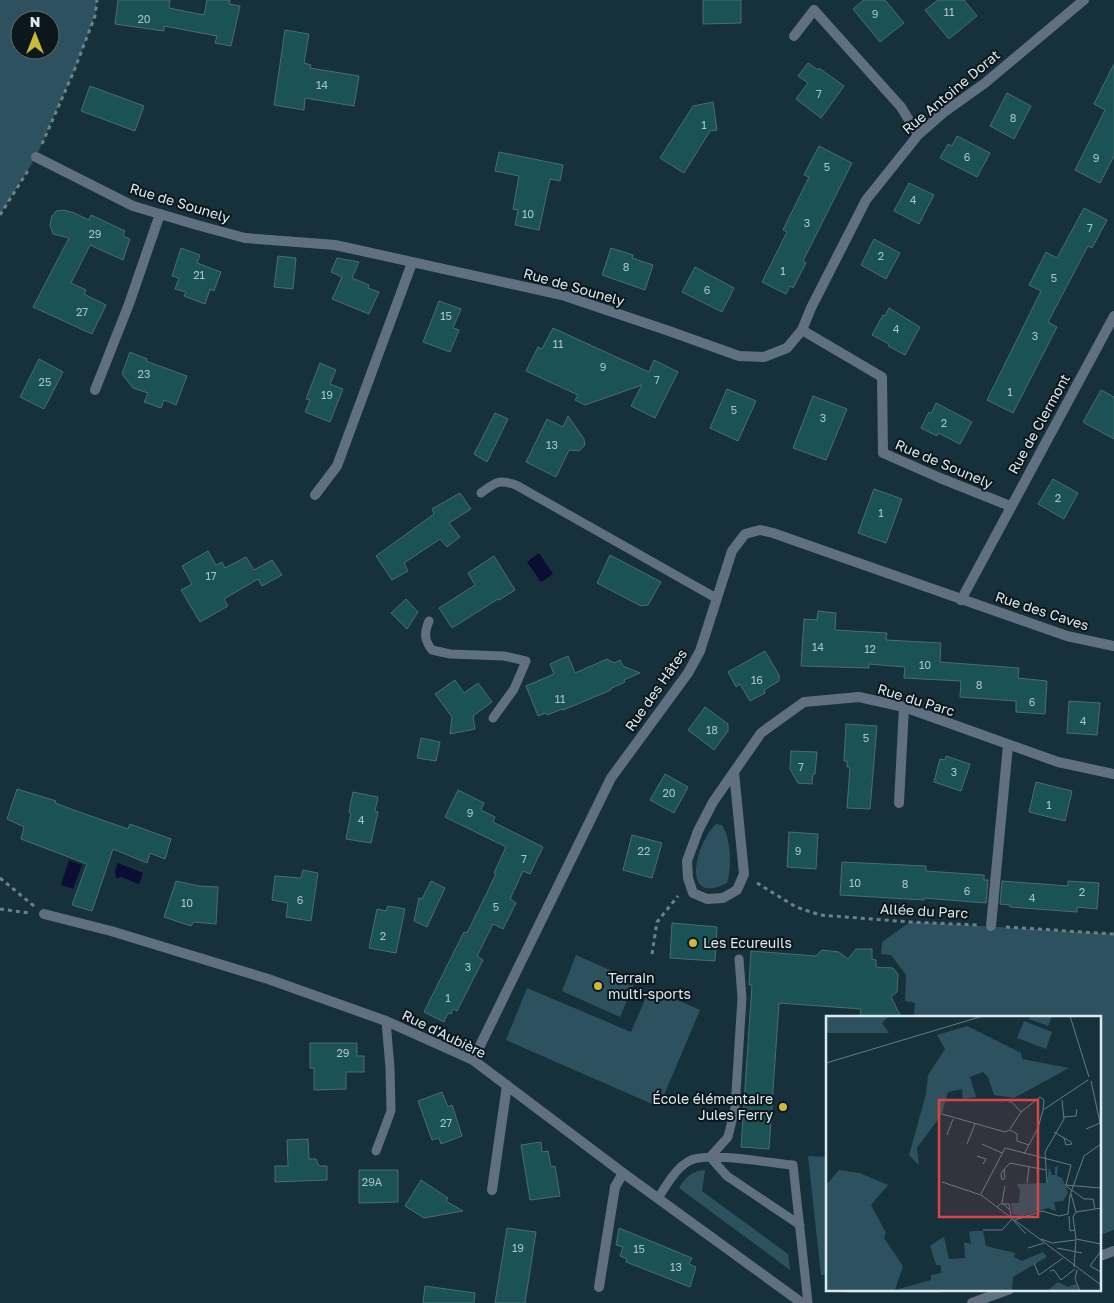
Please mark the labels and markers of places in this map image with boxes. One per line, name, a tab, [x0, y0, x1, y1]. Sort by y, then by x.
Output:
place label: Les Ecureuils	[703, 934, 792, 951]
marker: Les Ecureuils	[687, 937, 699, 949]
place label: Terrain multi-sports	[608, 969, 691, 1002]
marker: Terrain multi-sports	[592, 980, 604, 992]
place label: École élémentaire Jules Ferry	[652, 1090, 773, 1123]
marker: École élémentaire Jules Ferry	[777, 1101, 789, 1113]

